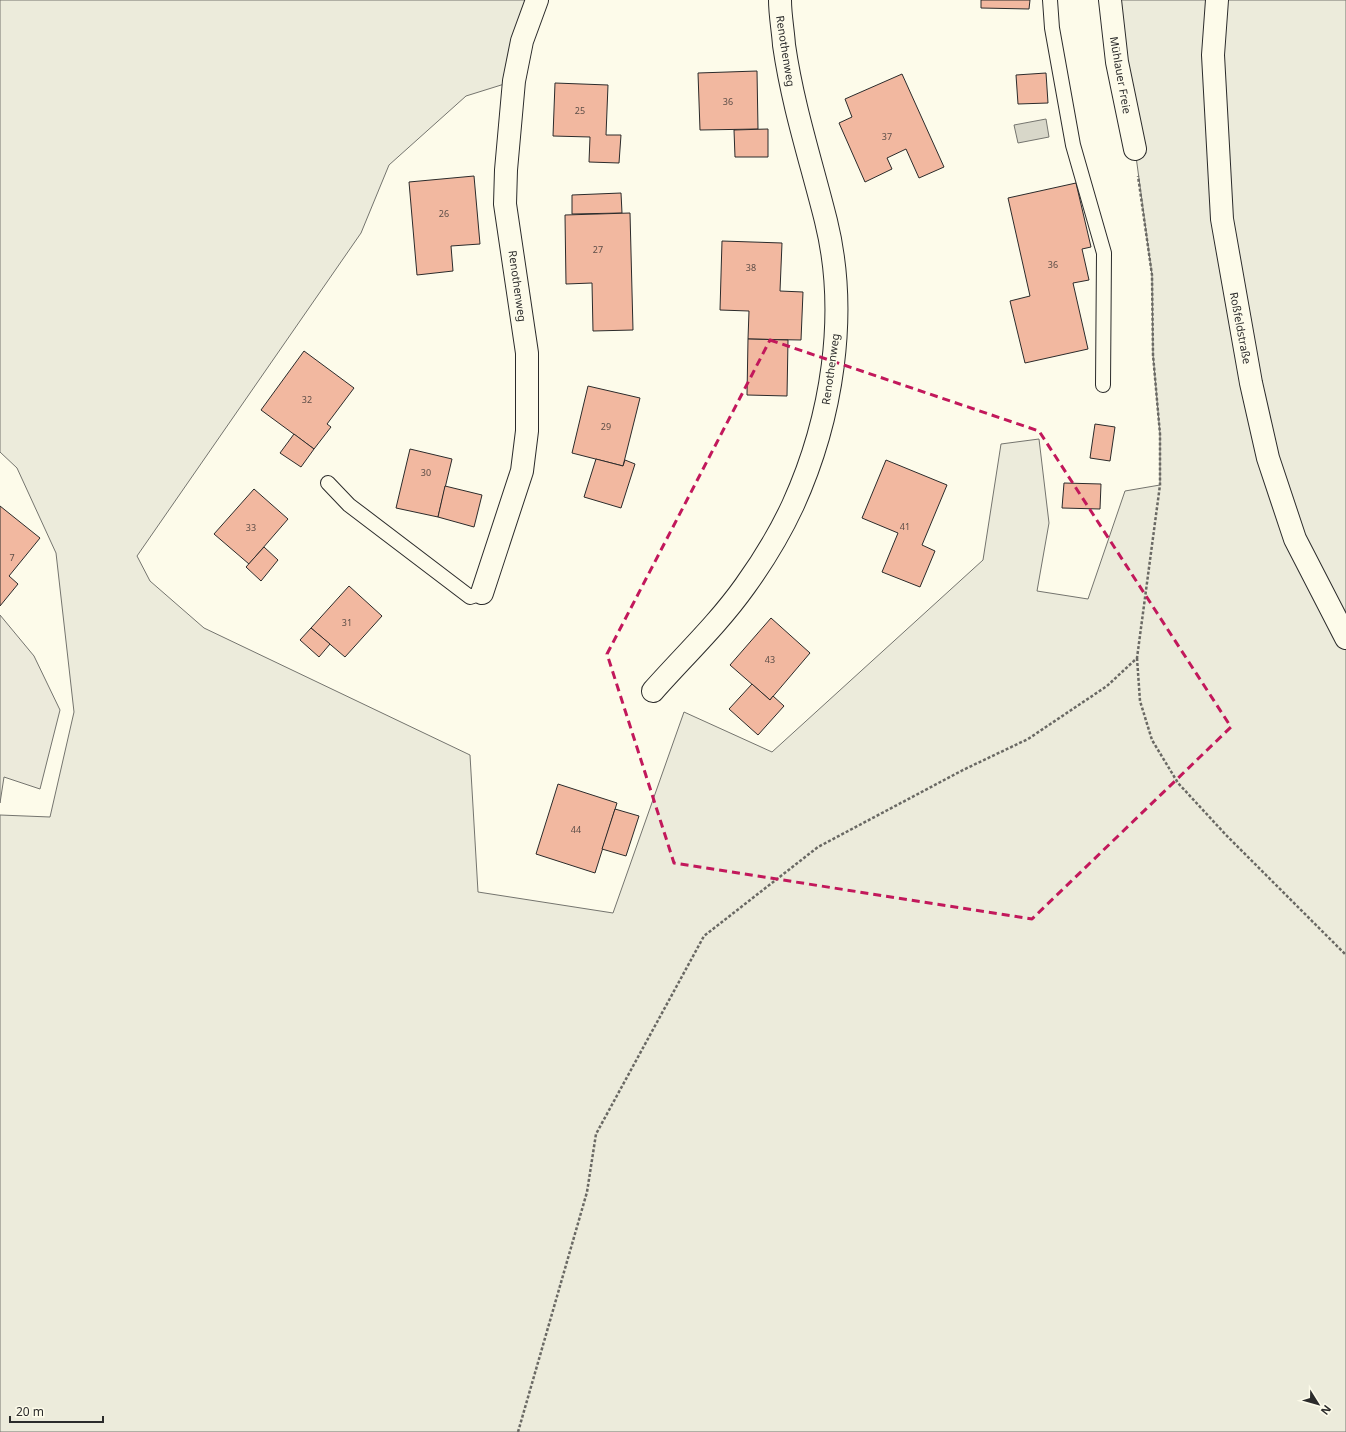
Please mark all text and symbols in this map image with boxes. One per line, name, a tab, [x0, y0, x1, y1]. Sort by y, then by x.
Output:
street label: Renothenweg	[773, 14, 799, 88]
street label: Mühlauer Freie	[1107, 35, 1135, 115]
house number: 36	[723, 95, 733, 108]
house number: 25	[575, 104, 585, 117]
house number: 37	[882, 130, 892, 143]
house number: 26	[439, 207, 449, 220]
house number: 27	[593, 243, 603, 256]
street label: Renothenweg	[506, 249, 530, 323]
house number: 36	[1048, 258, 1058, 271]
house number: 38	[746, 261, 756, 274]
street label: Roßfeldstraße	[1227, 291, 1255, 365]
street label: Renothenweg	[818, 332, 842, 406]
house number: 32	[302, 393, 312, 406]
house number: 29	[601, 420, 611, 433]
house number: 30	[421, 466, 431, 479]
house number: 41	[900, 520, 910, 533]
house number: 33	[246, 521, 256, 534]
house number: 7	[9, 551, 15, 564]
house number: 31	[342, 616, 352, 629]
house number: 43	[765, 653, 775, 666]
house number: 44	[571, 823, 581, 836]
north arrow	[1298, 1384, 1338, 1424]
scale bar	[10, 1398, 103, 1424]
text: N	[1318, 1402, 1335, 1418]
text: 20 m	[16, 1403, 44, 1420]

